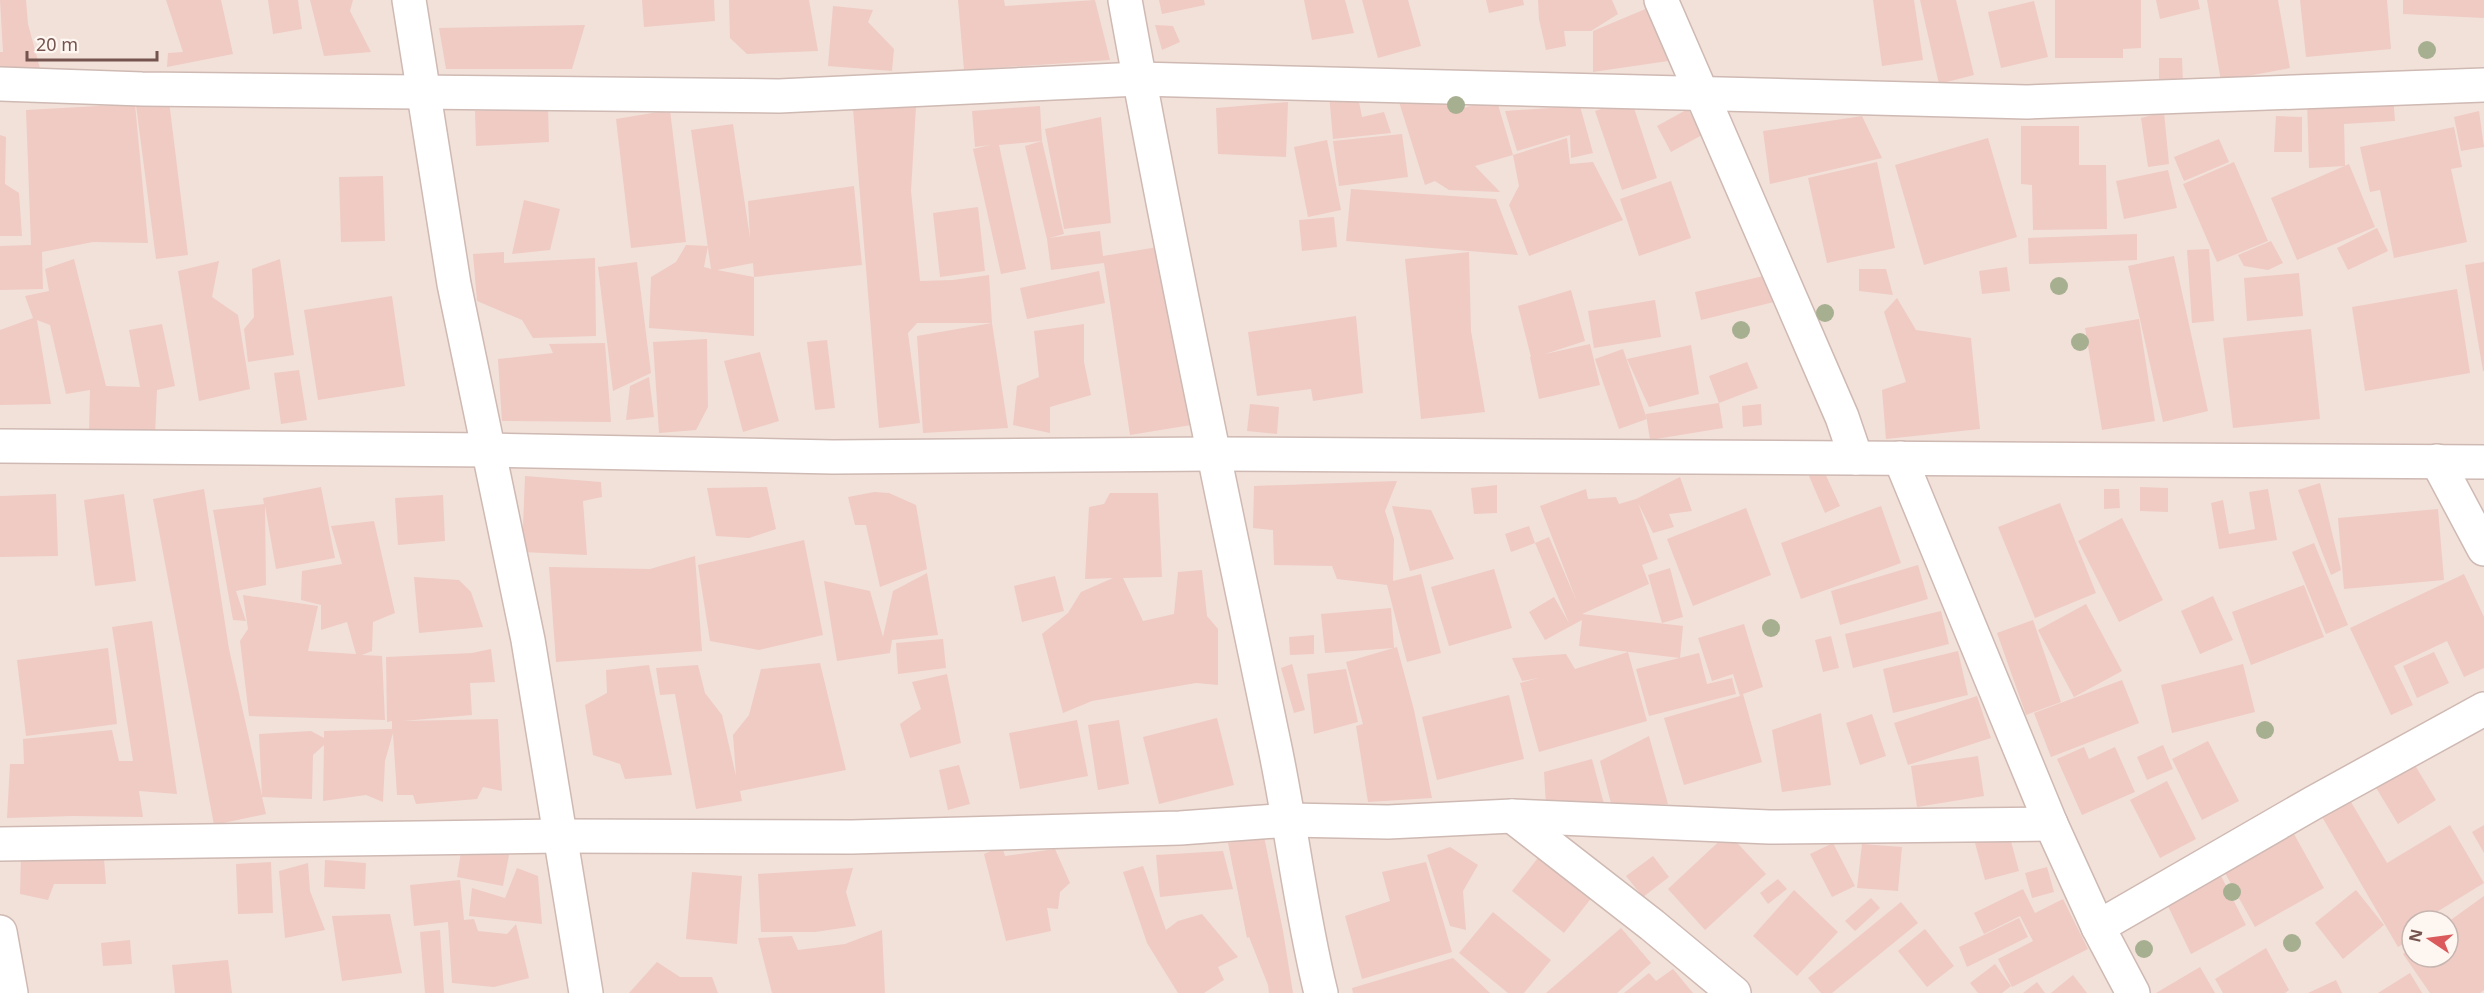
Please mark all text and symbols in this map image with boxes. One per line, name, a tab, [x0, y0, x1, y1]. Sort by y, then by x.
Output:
scale bar	[27, 24, 158, 62]
text: 20 m	[36, 32, 78, 56]
north arrow	[2400, 909, 2460, 969]
text: N	[2403, 927, 2428, 944]

